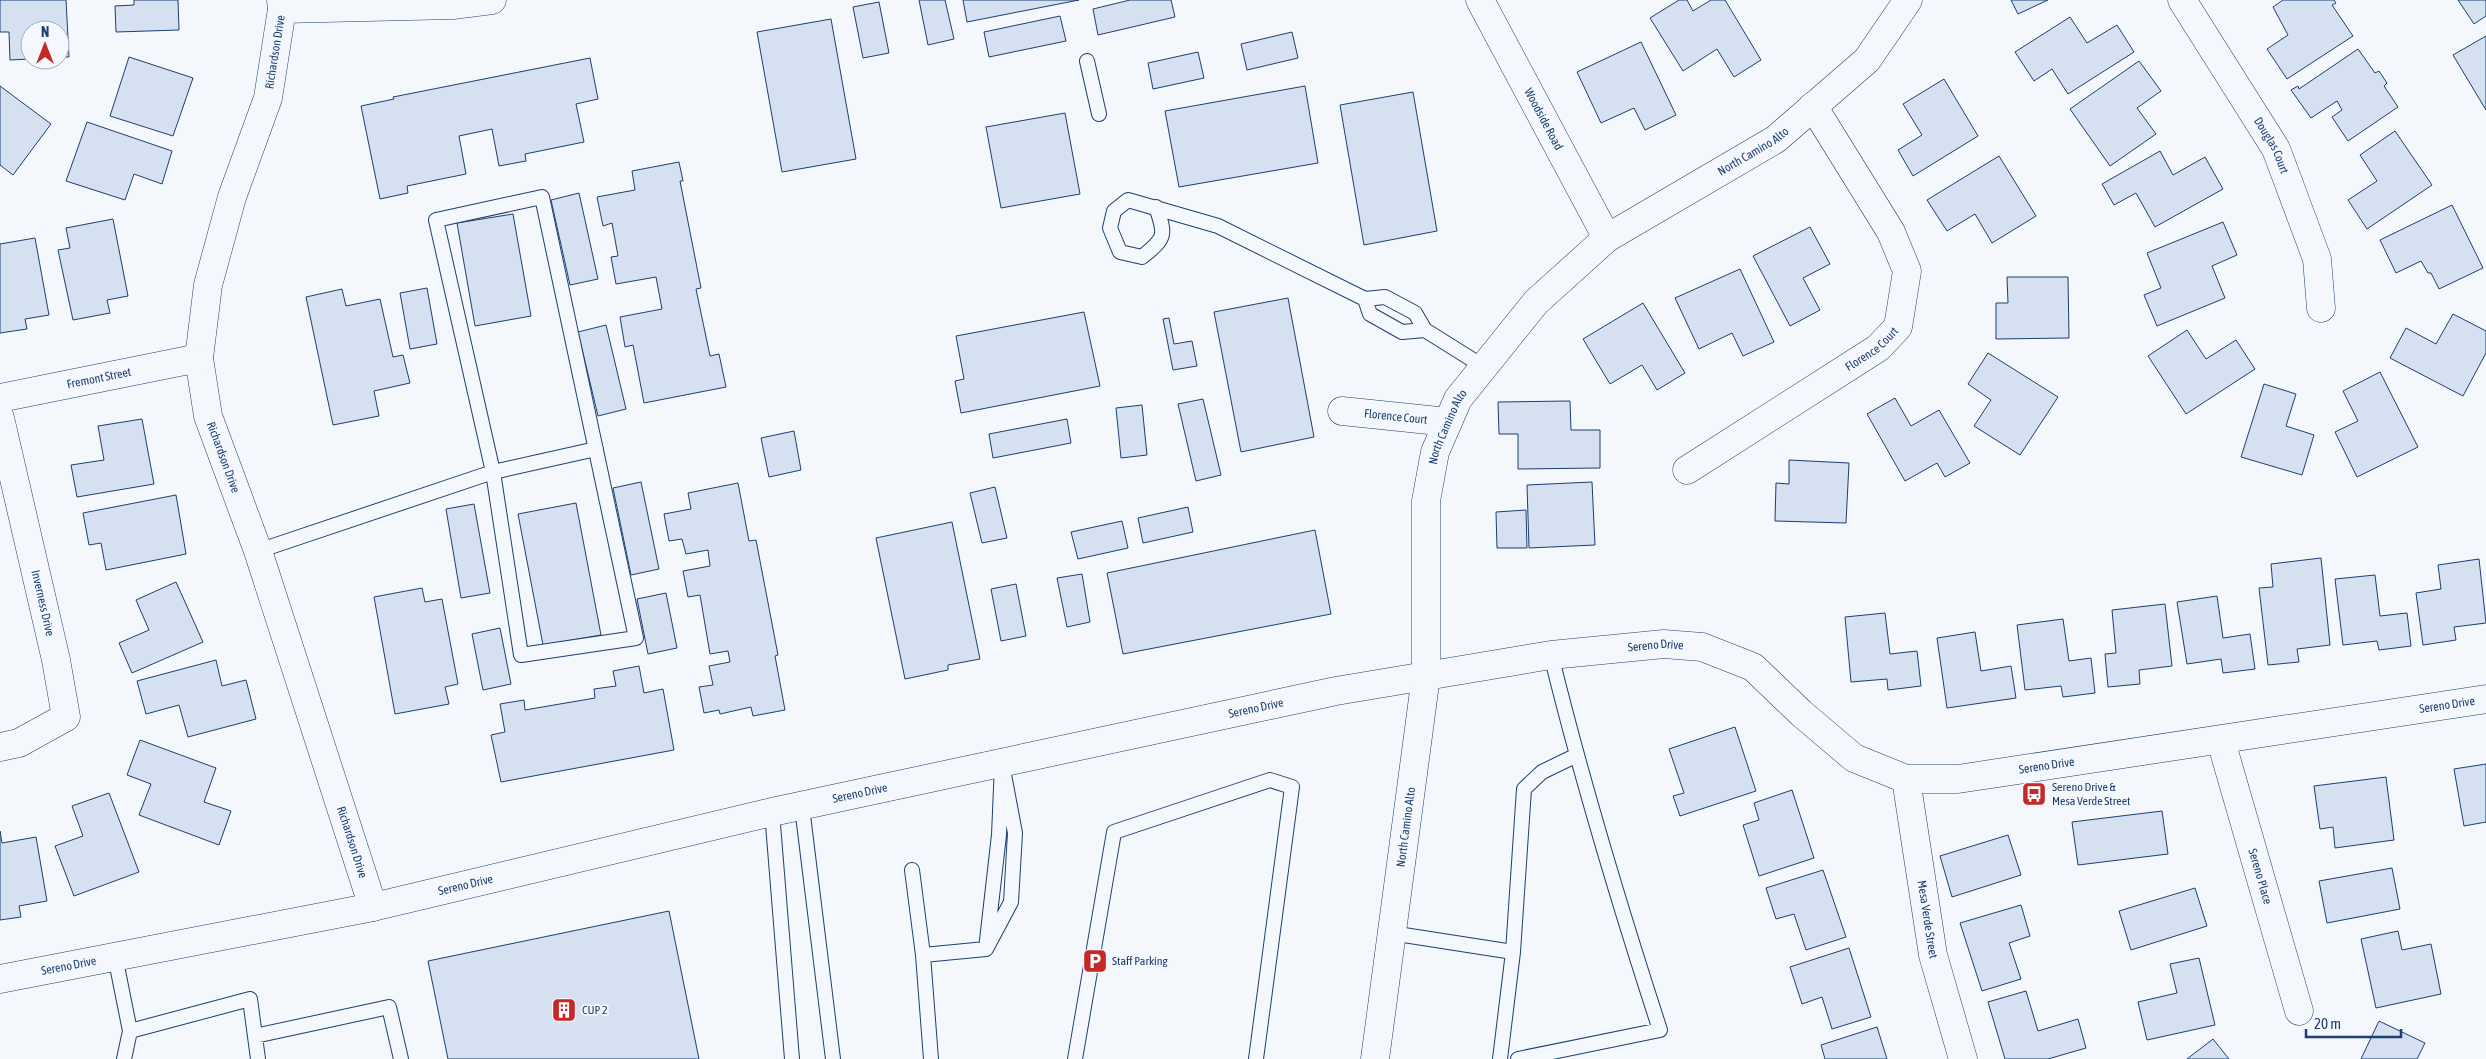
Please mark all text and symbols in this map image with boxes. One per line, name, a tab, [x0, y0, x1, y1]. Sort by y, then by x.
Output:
street label: Richardson Drive	[262, 14, 288, 90]
north arrow	[20, 20, 70, 70]
text: N	[41, 24, 49, 40]
street label: Woodside Road	[1521, 86, 1566, 152]
street label: Douglas Court	[2251, 115, 2292, 176]
street label: North Camino Alto	[1715, 124, 1792, 179]
street label: Florence Court	[1843, 324, 1902, 374]
street label: Fremont Street	[66, 365, 133, 391]
street label: North Camino Alto	[1426, 386, 1470, 466]
street label: Florence Court	[1363, 406, 1429, 427]
street label: Richardson Drive	[204, 420, 243, 495]
street label: Inverness Drive	[28, 569, 57, 638]
street label: Sereno Drive	[1627, 637, 1684, 654]
street label: Sereno Drive	[2418, 694, 2476, 716]
street label: Sereno Drive	[1227, 695, 1285, 721]
street label: Sereno Drive	[2018, 754, 2075, 777]
street label: Sereno Drive	[831, 780, 889, 806]
place label: Sereno Drive & Mesa Verde Street	[2052, 780, 2131, 808]
bus stop icon: Sereno Drive & Mesa Verde Street	[2021, 781, 2047, 807]
street label: North Camino Alto	[1394, 786, 1418, 868]
street label: Richardson Drive	[334, 805, 370, 880]
street label: Sereno Place	[2245, 847, 2275, 906]
street label: Sereno Drive	[437, 872, 494, 898]
street label: Mesa Verde Street	[1915, 879, 1941, 961]
parking icon: Staff Parking	[1082, 948, 1108, 974]
street label: Sereno Drive	[40, 954, 98, 978]
place label: Staff Parking	[1112, 954, 1168, 968]
building icon: CUP 2	[551, 997, 577, 1023]
place label: CUP 2	[582, 1003, 608, 1017]
scale bar	[2306, 1006, 2401, 1038]
text: 20 m	[2314, 1015, 2341, 1032]

